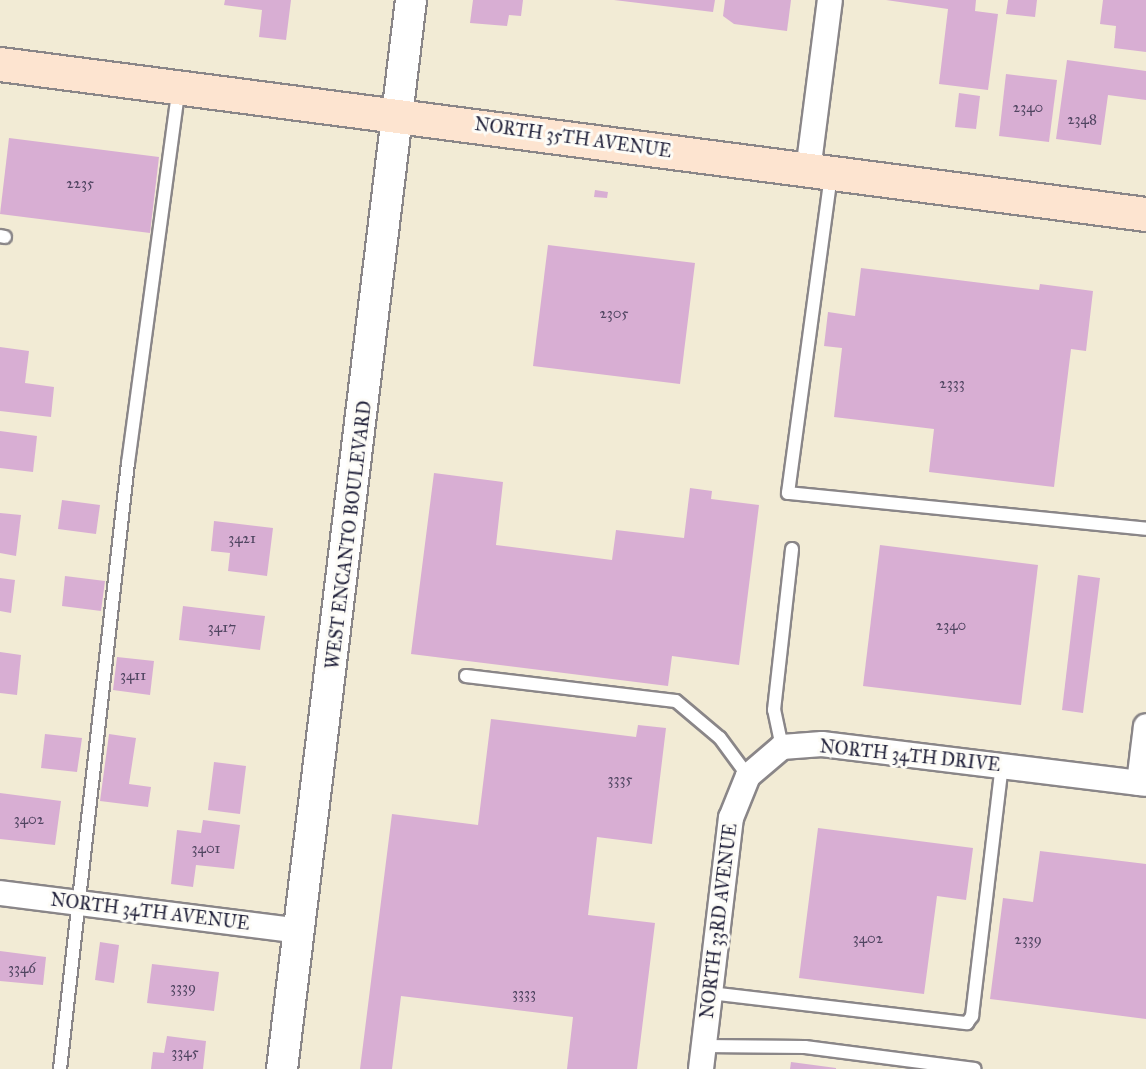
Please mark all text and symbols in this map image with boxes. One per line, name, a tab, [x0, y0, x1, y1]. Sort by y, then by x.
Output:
house number: 2340	[1013, 99, 1043, 117]
house number: 2348	[1067, 111, 1097, 129]
street label: NORTH 35TH AVENUE	[473, 113, 673, 163]
house number: 2235	[66, 175, 94, 193]
house number: 2305	[599, 305, 629, 323]
house number: 2333	[939, 375, 965, 393]
street label: WEST ENCANTO BOULEVARD	[322, 400, 376, 670]
house number: 3421	[228, 530, 256, 548]
house number: 2340	[936, 617, 966, 635]
house number: 3417	[208, 619, 236, 637]
house number: 3411	[120, 667, 146, 685]
street label: NORTH 34TH DRIVE	[819, 736, 1001, 776]
house number: 3335	[608, 771, 632, 789]
house number: 3402	[14, 811, 44, 829]
street label: NORTH 33RD AVENUE	[696, 822, 742, 1020]
house number: 3401	[192, 840, 220, 858]
street label: NORTH 34TH AVENUE	[49, 889, 251, 935]
house number: 3402	[853, 930, 883, 948]
house number: 2339	[1014, 931, 1042, 949]
house number: 3346	[8, 960, 36, 978]
house number: 3339	[170, 979, 196, 997]
house number: 3333	[512, 985, 536, 1003]
house number: 3345	[171, 1044, 199, 1062]

